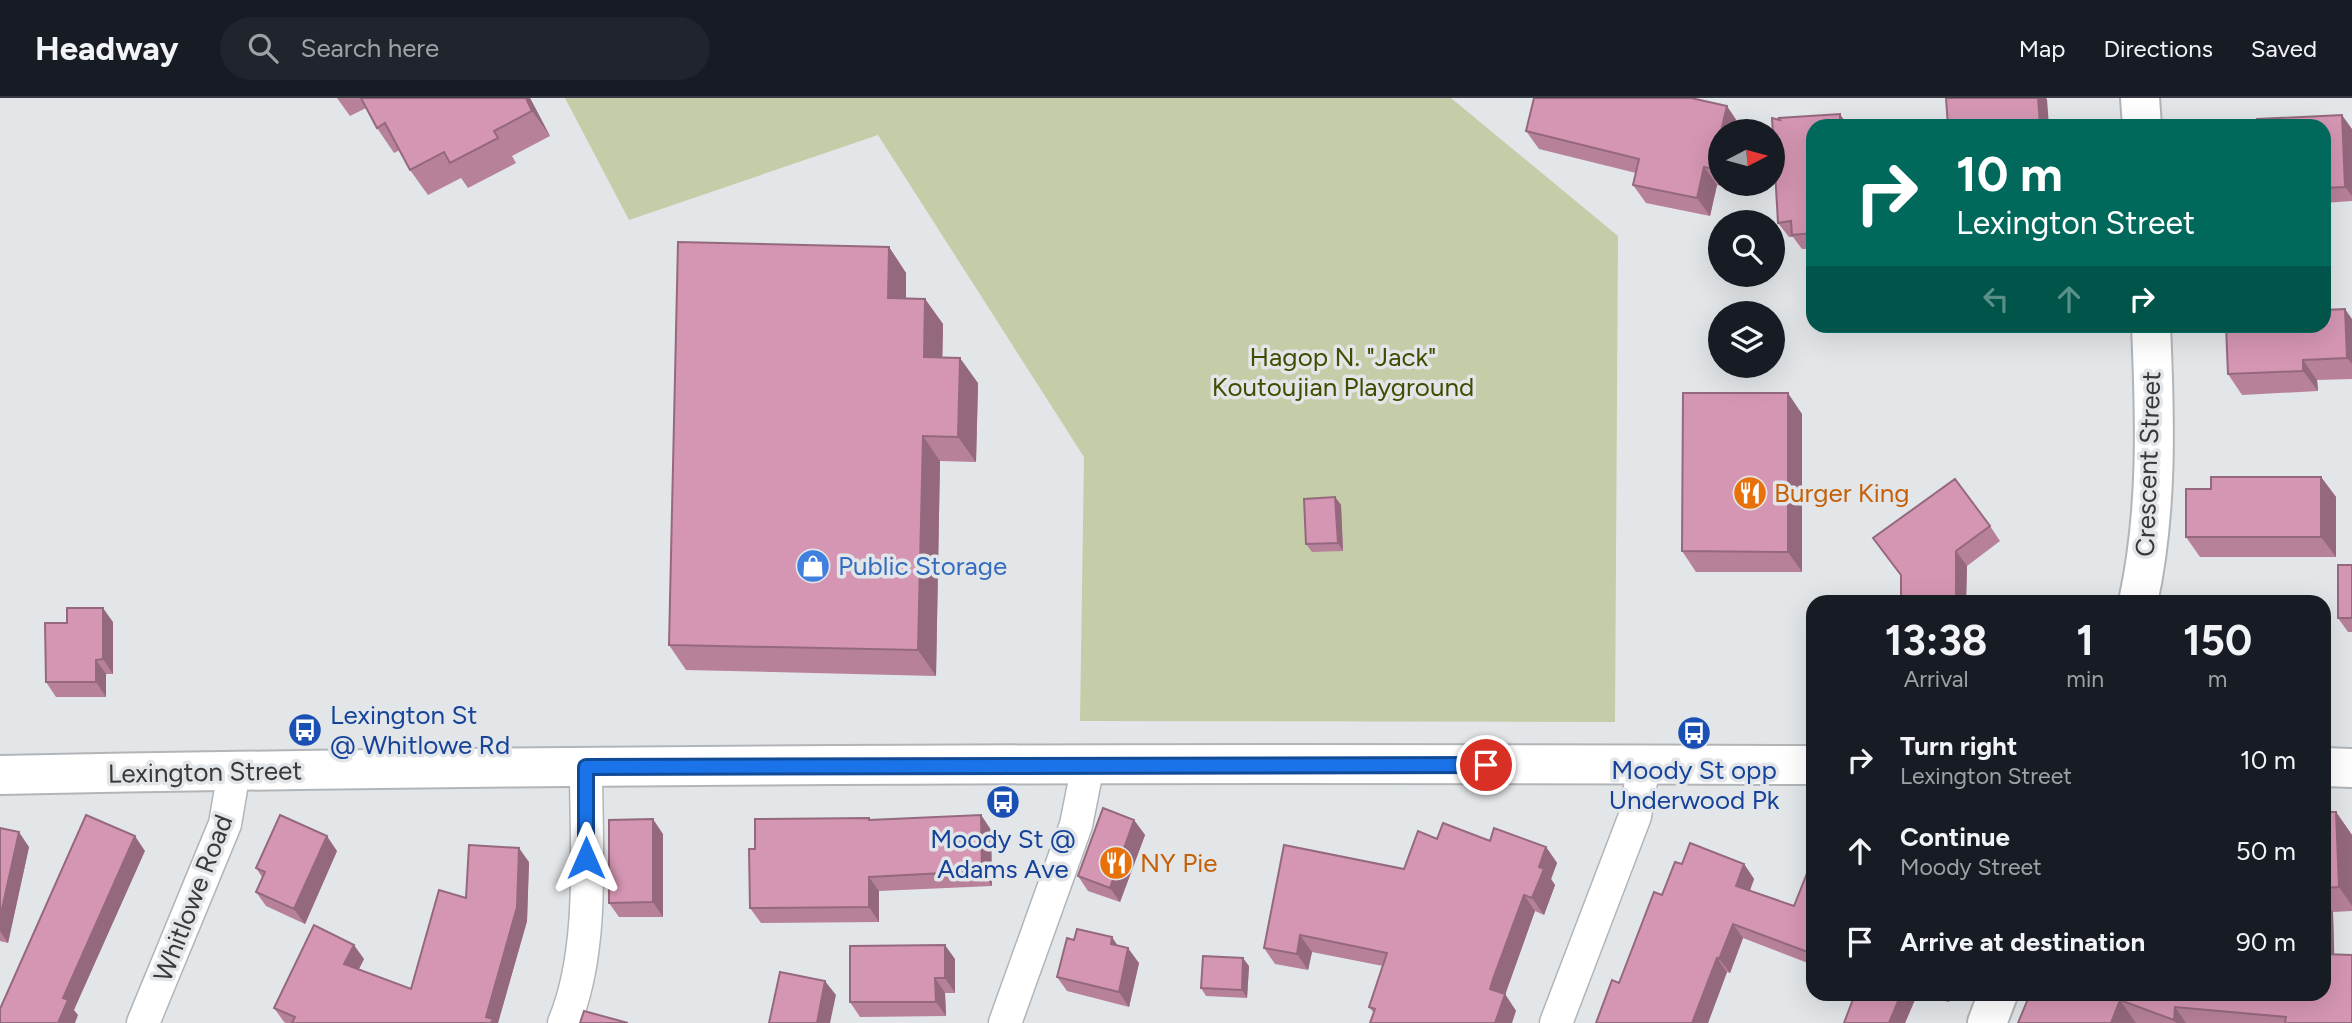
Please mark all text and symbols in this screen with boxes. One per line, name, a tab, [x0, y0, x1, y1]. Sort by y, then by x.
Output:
search box	[220, 17, 710, 80]
text: Headway	[35, 29, 178, 68]
icon: search	[244, 29, 282, 67]
text: Search here	[300, 32, 439, 64]
text: Map	[2019, 34, 2065, 63]
text: Directions	[2103, 34, 2213, 63]
text: Saved	[2251, 34, 2317, 63]
north arrow	[1708, 119, 1785, 196]
map controls	[1708, 119, 1785, 378]
text: 10 m	[1956, 144, 2063, 203]
icon: right	[1841, 147, 1932, 238]
text: Lexington Street	[1956, 204, 2195, 242]
button: search	[1708, 210, 1785, 287]
icon: left	[1977, 280, 2015, 318]
icon: ahead	[2050, 280, 2088, 318]
icon: right	[2123, 280, 2161, 318]
button: layers	[1708, 301, 1785, 378]
park label: Hagop N. "Jack" Koutoujian Playground	[1212, 341, 1474, 403]
street label: Crescent Street	[2129, 370, 2167, 557]
restaurant icon: Burger King	[1731, 474, 1769, 512]
place label: Burger King	[1774, 477, 1910, 509]
shop icon: Public Storage	[794, 547, 832, 585]
place label: Public Storage	[838, 550, 1007, 582]
text: 13:38	[1885, 615, 1988, 666]
text: 1	[2076, 615, 2094, 666]
text: 150	[2183, 615, 2252, 666]
text: Arrival	[1904, 665, 1969, 693]
text: min	[2066, 665, 2104, 693]
text: m	[2208, 665, 2227, 693]
place label: Lexington St @ Whitlowe Rd	[330, 699, 510, 761]
bus stop icon: Lexington St @ Whitlowe Rd	[286, 711, 324, 749]
bus stop icon: Moody St opp Underwood Pk	[1675, 714, 1713, 752]
text: Turn right	[1900, 730, 2017, 762]
pin	[1456, 735, 1516, 795]
icon: right	[1841, 741, 1879, 779]
text: 10 m	[2240, 744, 2296, 776]
icon: arrive	[1467, 746, 1505, 784]
street label: Lexington Street	[108, 754, 303, 790]
place label: Moody St opp Underwood Pk	[1609, 754, 1780, 816]
text: Lexington Street	[1900, 762, 2072, 790]
bus stop icon: Moody St @ Adams Ave	[984, 783, 1022, 821]
street label: Whitlowe Road	[146, 810, 240, 986]
position arrow	[549, 821, 623, 895]
text: Continue	[1900, 821, 2010, 853]
place label: Moody St @ Adams Ave	[930, 823, 1076, 885]
icon: ahead	[1841, 832, 1879, 870]
text: 50 m	[2236, 835, 2296, 867]
restaurant icon: NY Pie	[1097, 844, 1135, 882]
place label: NY Pie	[1140, 847, 1218, 879]
text: Moody Street	[1900, 853, 2042, 881]
icon: arrive	[1841, 923, 1879, 961]
text: Arrive at destination	[1900, 926, 2145, 958]
text: 90 m	[2236, 926, 2296, 958]

